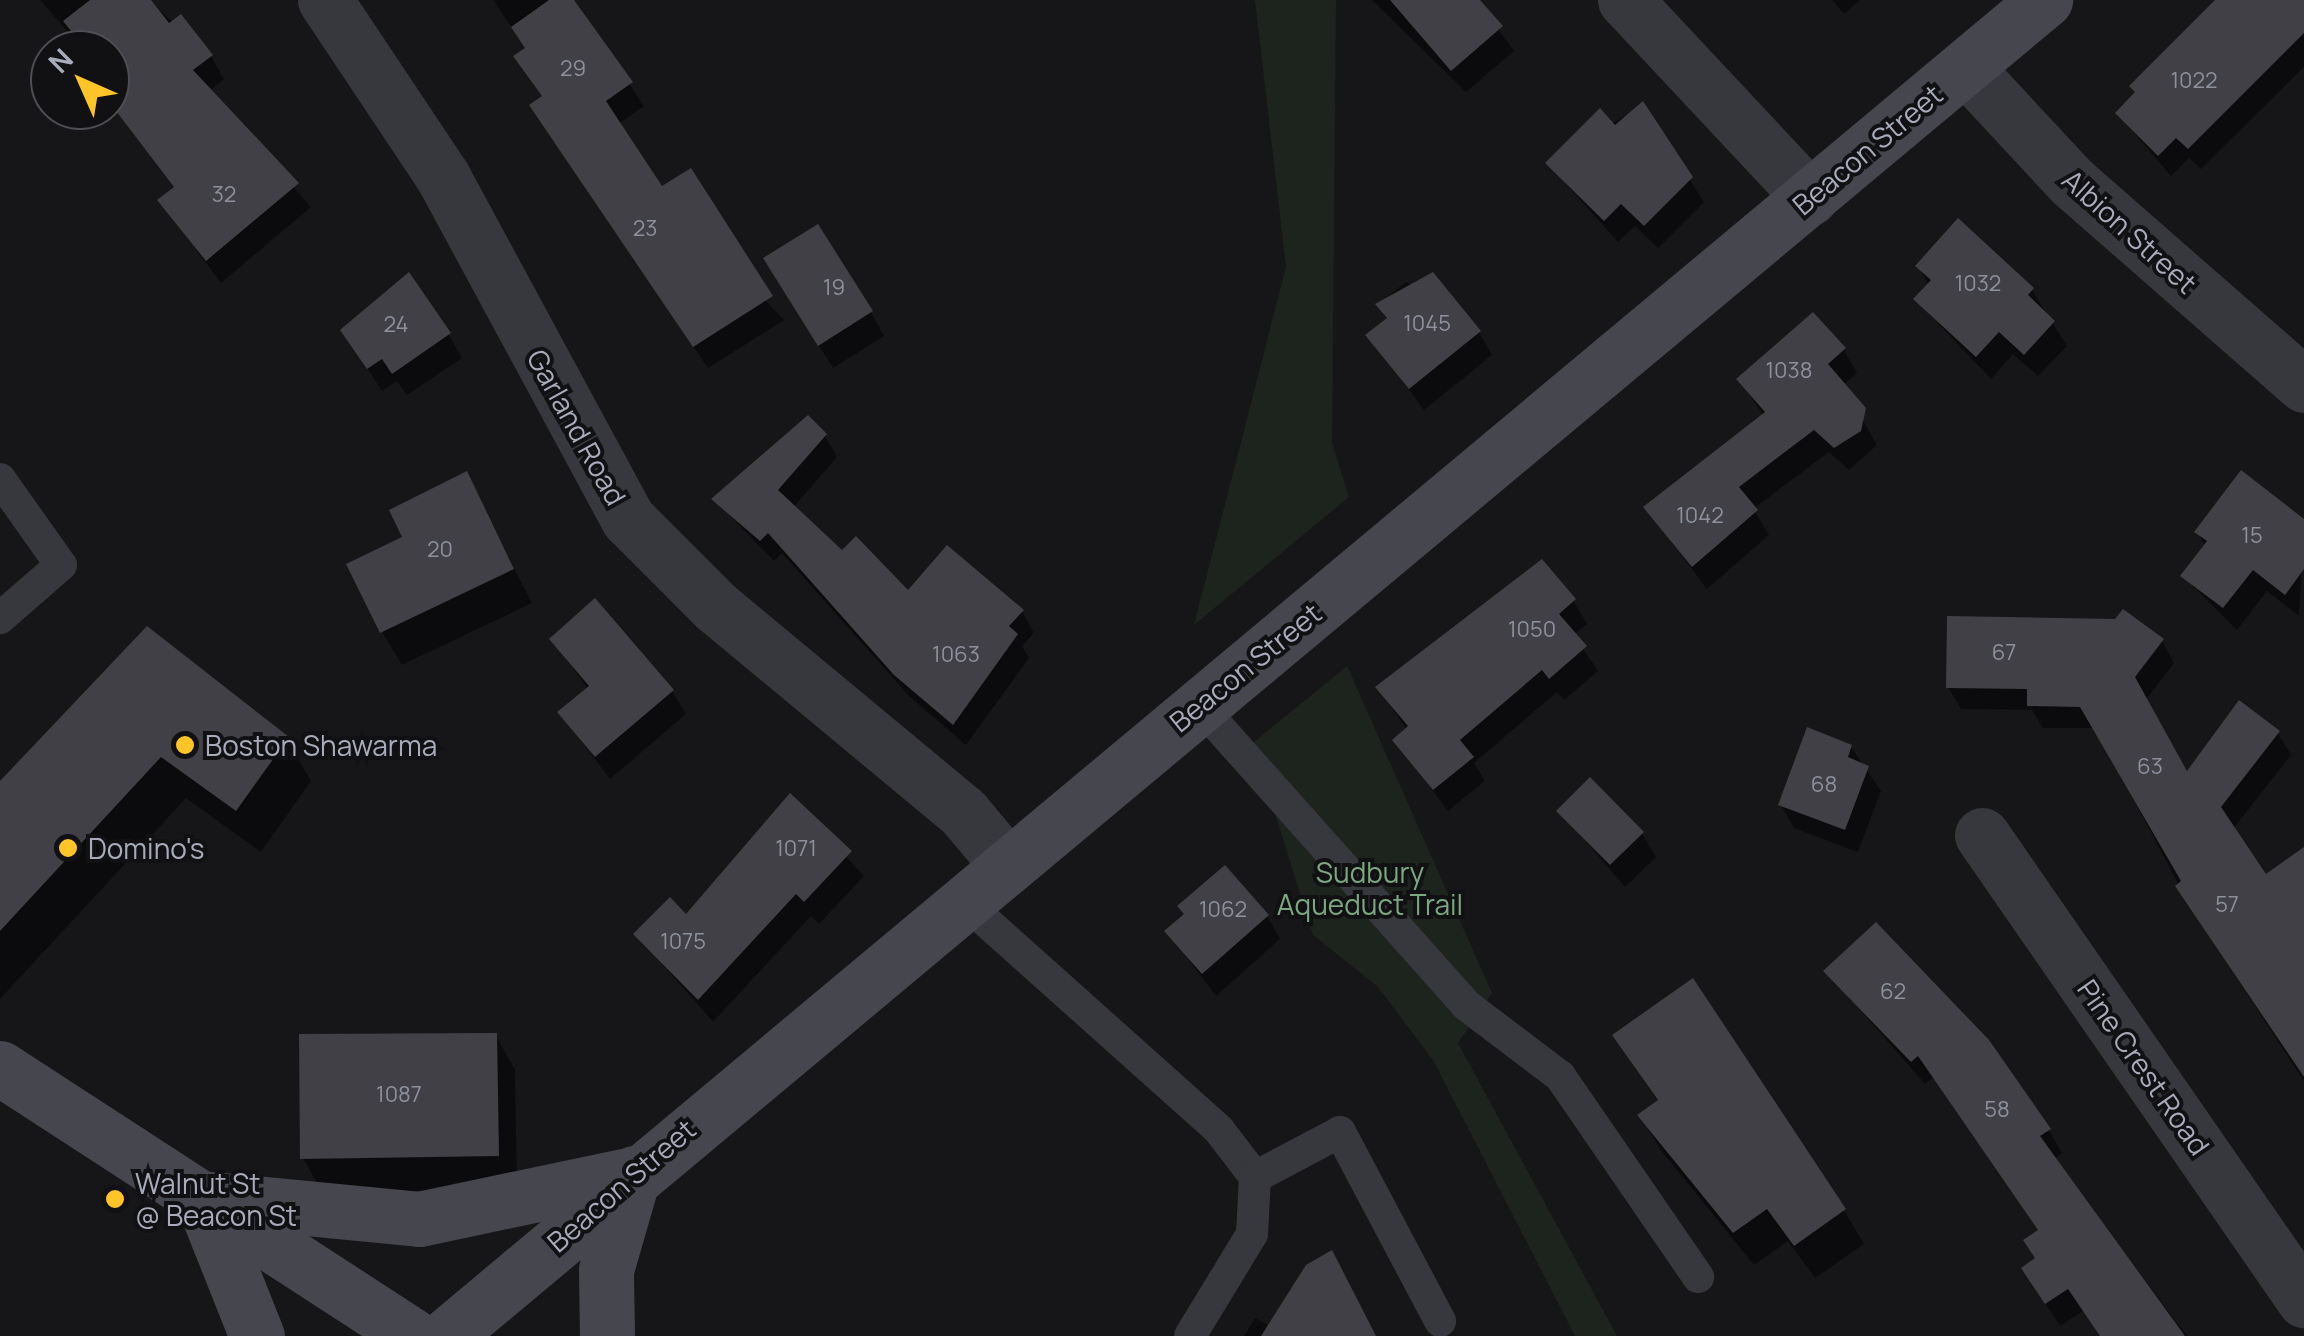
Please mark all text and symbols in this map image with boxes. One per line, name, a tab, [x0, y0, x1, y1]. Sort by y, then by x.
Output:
north arrow	[30, 30, 130, 130]
text: N	[40, 40, 81, 81]
house number: 29	[560, 56, 586, 82]
house number: 1022	[2170, 68, 2218, 94]
street label: Beacon Street	[1785, 77, 1949, 221]
street label: Albion Street	[2056, 162, 2204, 300]
house number: 32	[212, 182, 236, 208]
house number: 23	[633, 216, 657, 242]
house number: 1032	[1955, 271, 2001, 297]
house number: 19	[823, 275, 845, 301]
house number: 1045	[1403, 311, 1451, 337]
house number: 24	[383, 312, 409, 338]
street label: Garland Road	[520, 343, 634, 511]
house number: 1038	[1766, 358, 1812, 384]
house number: 1042	[1676, 503, 1724, 529]
house number: 15	[2241, 523, 2263, 549]
house number: 20	[427, 537, 453, 563]
street label: Beacon Street	[1163, 596, 1327, 738]
house number: 1050	[1508, 617, 1556, 643]
house number: 67	[1992, 640, 2016, 666]
house number: 1063	[932, 642, 980, 668]
place label: Boston Shawarma	[205, 728, 437, 762]
marker: Boston Shawarma	[174, 734, 196, 756]
house number: 63	[2137, 754, 2163, 780]
house number: 68	[1811, 772, 1837, 798]
place label: Domino's	[88, 831, 204, 865]
house number: 1071	[775, 836, 817, 862]
marker: Domino's	[57, 837, 79, 859]
park label: Sudbury Aqueduct Trail	[1277, 855, 1463, 921]
house number: 57	[2215, 892, 2239, 918]
house number: 1062	[1199, 897, 1247, 923]
house number: 1075	[660, 929, 706, 955]
street label: Pine Crest Road	[2071, 973, 2217, 1161]
house number: 62	[1880, 979, 1906, 1005]
house number: 1087	[376, 1082, 422, 1108]
house number: 58	[1984, 1097, 2010, 1123]
street label: Beacon Street	[540, 1112, 702, 1258]
place label: Walnut St @ Beacon St	[135, 1166, 297, 1232]
marker: Walnut St @ Beacon St	[104, 1188, 126, 1210]

